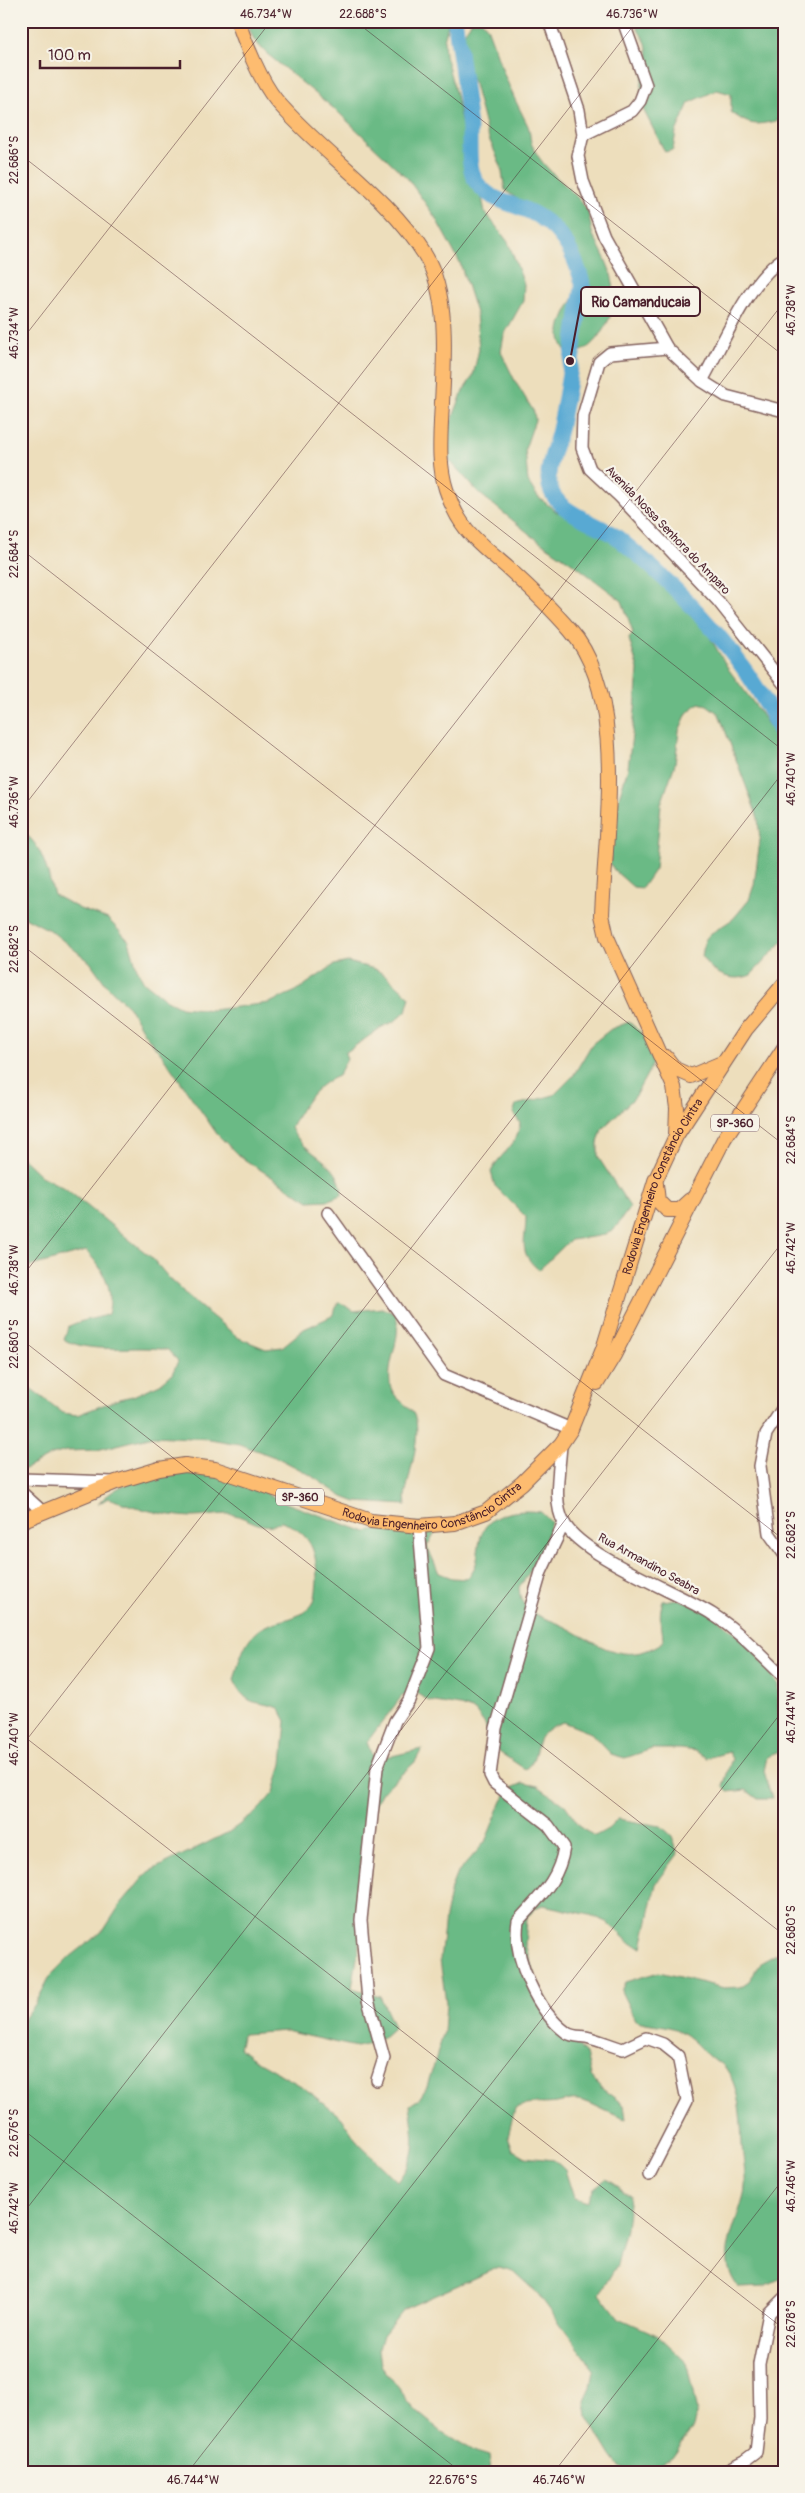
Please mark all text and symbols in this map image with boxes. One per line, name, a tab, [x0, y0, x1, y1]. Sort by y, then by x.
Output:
text: 46.734°W	[240, 7, 292, 22]
text: 22.688°S	[339, 7, 387, 22]
text: 46.736°W	[606, 7, 658, 22]
scale bar	[40, 38, 180, 70]
text: 100 m	[48, 46, 91, 65]
text: 22.686°S	[7, 136, 22, 184]
text: 46.738°W	[784, 284, 799, 336]
callout: Rio Camanducaia	[581, 287, 700, 316]
text: Rio Camanducaia	[591, 294, 691, 311]
text: 46.734°W	[7, 307, 22, 359]
street label: Avenida Nossa Senhora do Amparo	[602, 463, 734, 598]
text: 22.684°S	[7, 530, 22, 578]
text: 46.740°W	[784, 752, 799, 806]
text: 46.736°W	[7, 776, 22, 828]
text: 22.682°S	[7, 925, 22, 973]
street label: Rodovia Engenheiro Constâncio Cintra	[619, 1096, 707, 1277]
road number: SP-360	[711, 1114, 759, 1132]
text: 22.684°S	[784, 1116, 799, 1164]
text: 46.742°W	[784, 1222, 799, 1274]
text: 46.738°W	[7, 1244, 22, 1296]
text: 22.680°S	[7, 1319, 22, 1369]
street label: Rodovia Engenheiro Constâncio Cintra	[340, 1479, 525, 1534]
road number: SP-360	[276, 1488, 324, 1505]
text: 22.682°S	[784, 1511, 799, 1559]
street label: Rua Armandino Seabra	[595, 1530, 703, 1599]
text: 46.744°W	[784, 1691, 799, 1743]
text: 46.740°W	[7, 1712, 22, 1766]
text: 22.680°S	[784, 1905, 799, 1955]
text: 22.676°S	[7, 2109, 22, 2157]
text: 46.746°W	[784, 2160, 799, 2212]
text: 46.742°W	[7, 2182, 22, 2234]
text: 22.678°S	[784, 2300, 799, 2348]
text: 46.744°W	[167, 2473, 219, 2488]
text: 22.676°S	[429, 2473, 477, 2488]
text: 46.746°W	[533, 2473, 585, 2488]

